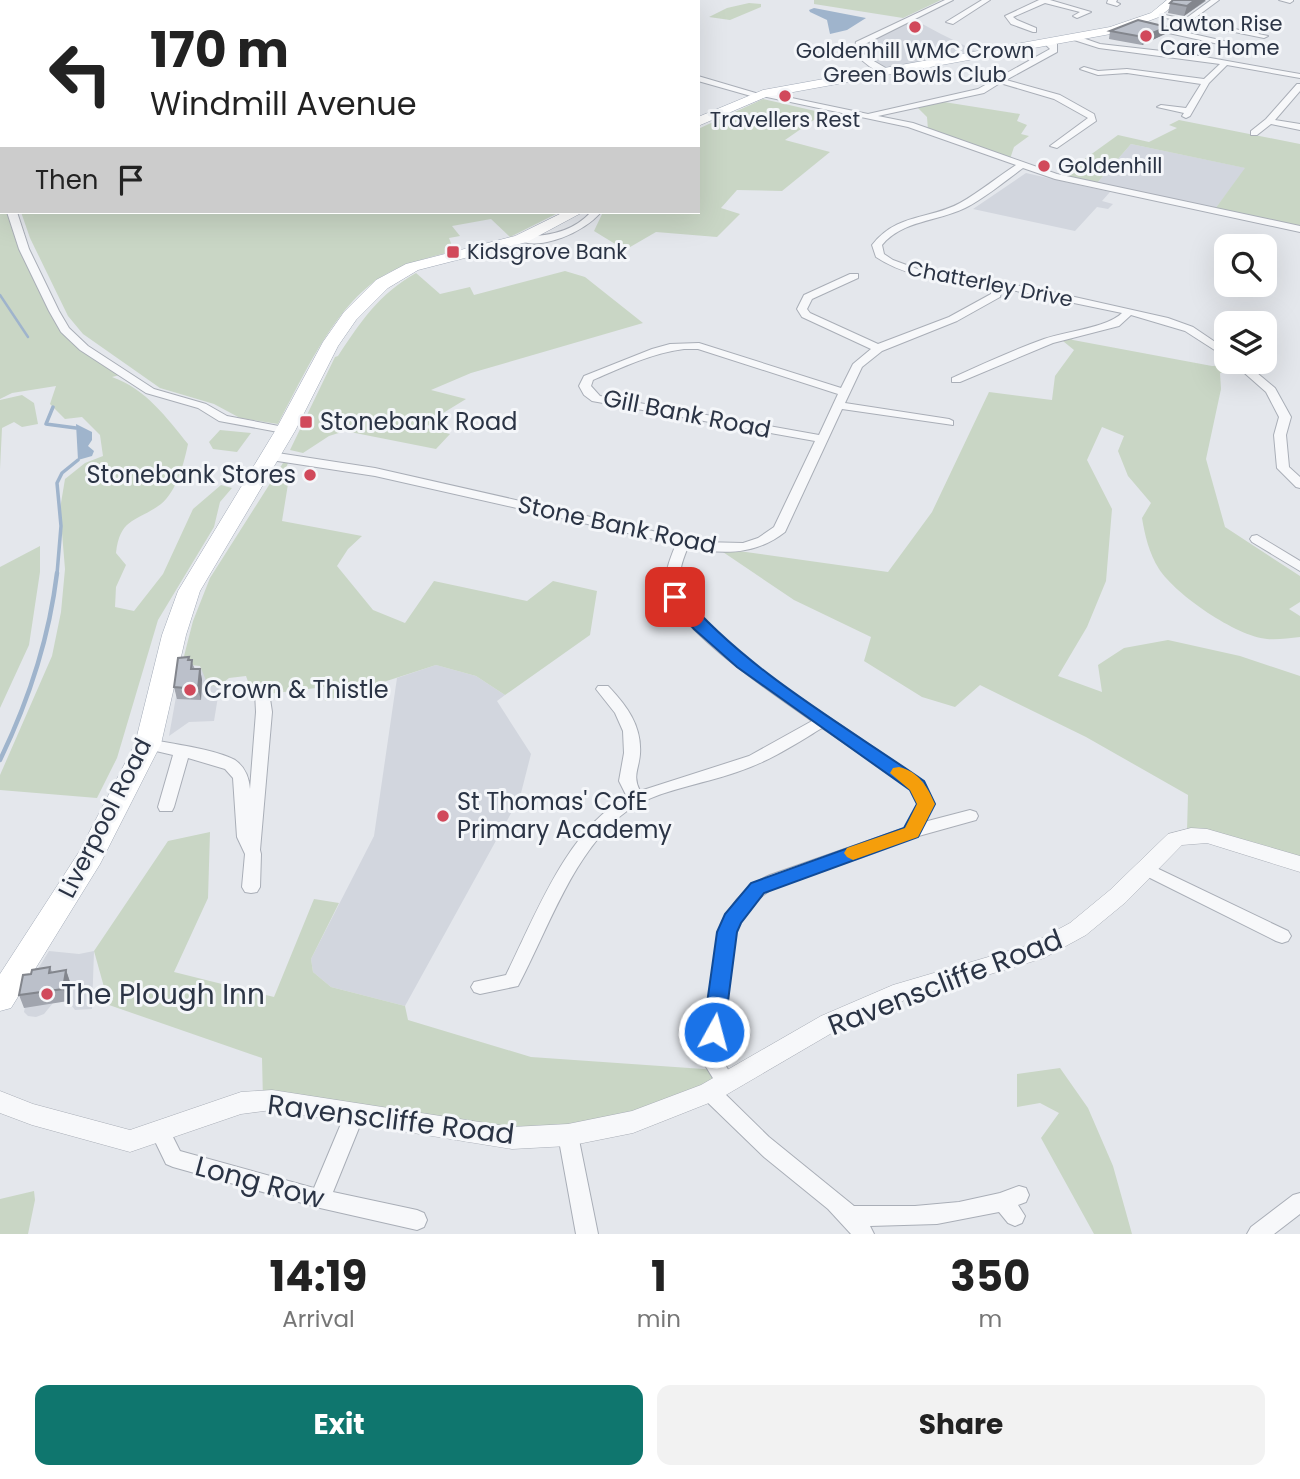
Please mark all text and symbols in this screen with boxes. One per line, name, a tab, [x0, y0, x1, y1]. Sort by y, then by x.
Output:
place label: Lawton Rise Care Home	[1160, 9, 1283, 62]
text: 170 m	[150, 16, 289, 84]
marker: Goldenhill WMC Crown Green Bowls Club	[907, 19, 923, 35]
icon: left	[35, 28, 126, 119]
marker: Lawton Rise Care Home	[1138, 28, 1154, 44]
place label: Goldenhill WMC Crown Green Bowls Club	[796, 36, 1034, 89]
text: Windmill Avenue	[150, 81, 417, 126]
marker: Travellers Rest	[777, 88, 793, 104]
place label: Travellers Rest	[710, 105, 860, 134]
place label: Goldenhill	[1058, 151, 1163, 180]
marker: Goldenhill	[1036, 158, 1052, 174]
icon: arrive	[112, 161, 150, 199]
text: Then	[35, 162, 98, 198]
map controls	[1214, 234, 1277, 374]
button: search	[1214, 234, 1277, 297]
place label: Kidsgrove Bank	[467, 237, 627, 266]
marker: Kidsgrove Bank	[445, 244, 461, 260]
street label: Chatterley Drive	[905, 253, 1075, 314]
button: layers	[1214, 311, 1277, 374]
street label: Gill Bank Road	[600, 381, 774, 446]
place label: Stonebank Road	[320, 405, 517, 438]
marker: Stonebank Road	[298, 414, 314, 430]
place label: Stonebank Stores	[86, 458, 296, 491]
marker: Stonebank Stores	[302, 467, 318, 483]
street label: Stone Bank Road	[515, 487, 719, 562]
pin	[645, 567, 705, 627]
icon: arrive	[656, 578, 694, 616]
place label: Crown & Thistle	[204, 673, 389, 706]
marker: Crown & Thistle	[182, 682, 198, 698]
street label: Liverpool Road	[50, 732, 159, 903]
place label: St Thomas' CofE Primary Academy	[457, 785, 672, 846]
marker: St Thomas' CofE Primary Academy	[435, 808, 451, 824]
street label: Ravenscliffe Road	[822, 920, 1068, 1045]
place label: The Plough Inn	[61, 975, 265, 1014]
marker: The Plough Inn	[39, 986, 55, 1002]
position arrow	[677, 995, 751, 1069]
street label: Ravenscliffe Road	[265, 1085, 517, 1154]
street label: Long Row	[191, 1147, 329, 1218]
text: 14:19	[270, 1247, 367, 1306]
text: 1	[651, 1247, 667, 1306]
text: 350	[950, 1247, 1030, 1306]
text: Arrival	[282, 1303, 355, 1335]
text: min	[637, 1303, 681, 1335]
text: m	[979, 1303, 1002, 1335]
button: Exit	[35, 1385, 643, 1465]
button: Share	[657, 1385, 1265, 1465]

